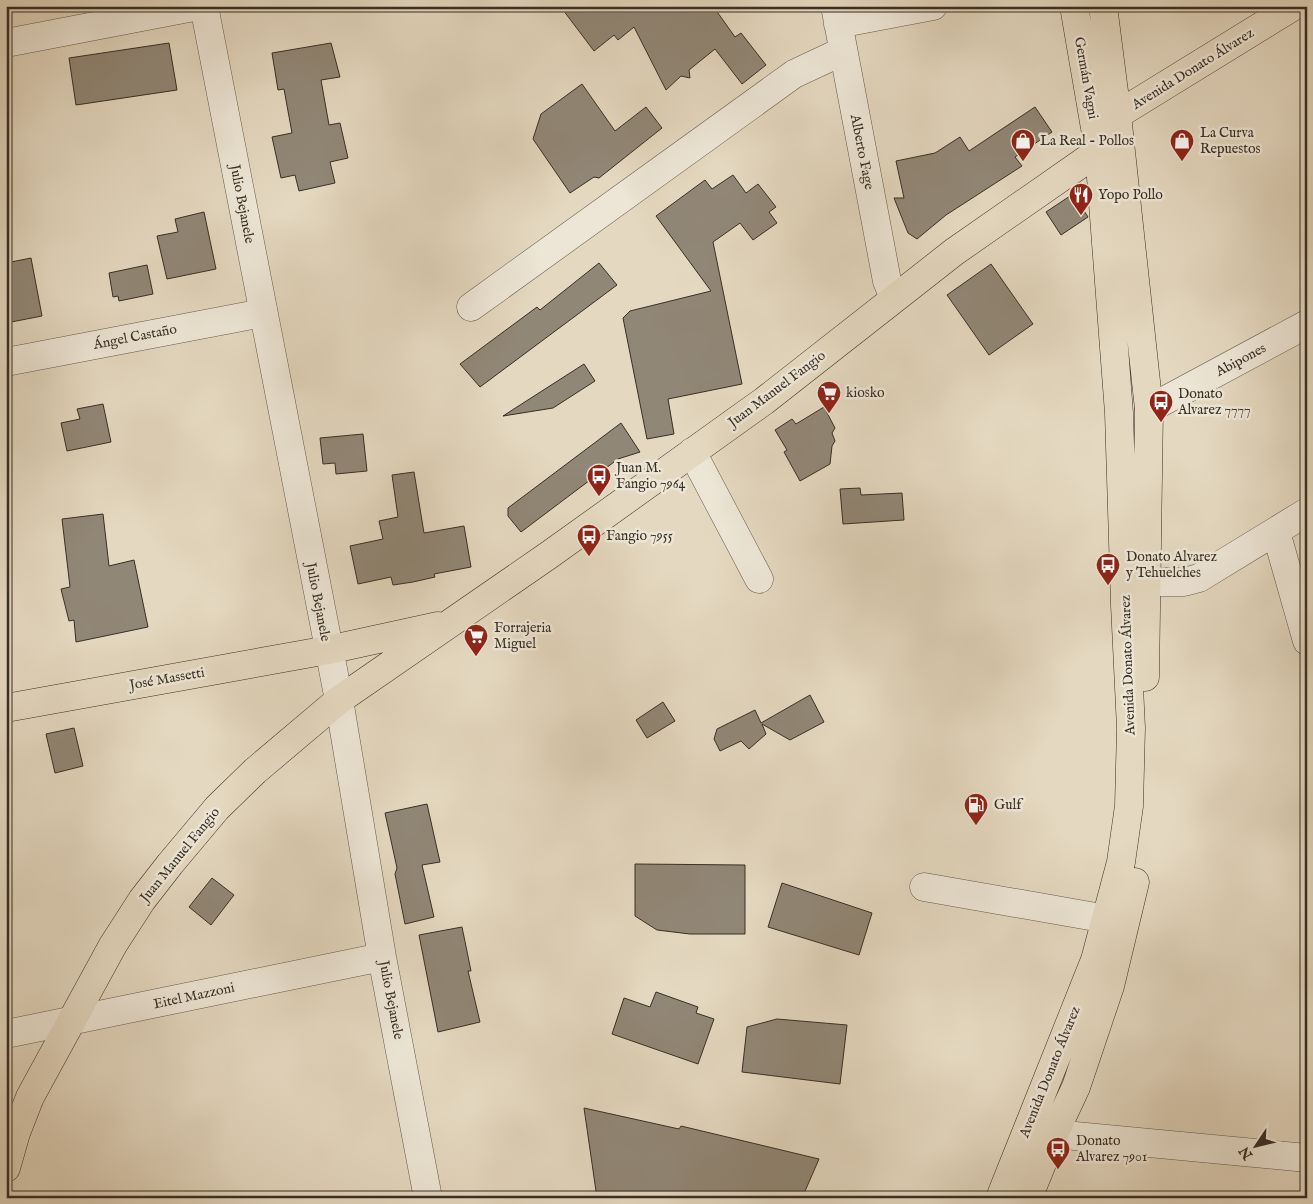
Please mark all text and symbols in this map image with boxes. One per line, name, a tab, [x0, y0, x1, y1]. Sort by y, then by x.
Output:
street label: Avenida Donato Álvarez	[1127, 23, 1258, 114]
street label: Germán Vagni	[1070, 35, 1102, 121]
street label: Alberto Fage	[846, 112, 878, 192]
place label: La Curva Repuestos	[1200, 124, 1260, 158]
shop icon: La Real - Pollos	[1010, 128, 1036, 162]
shop icon: La Curva Repuestos	[1169, 128, 1195, 162]
place label: La Real - Pollos	[1040, 132, 1134, 150]
street label: Julio Bejanele	[225, 161, 259, 245]
restaurant icon: Yopo Pollo	[1068, 182, 1094, 216]
place label: Yopo Pollo	[1098, 186, 1163, 204]
street label: Ángel Castaño	[91, 319, 179, 354]
street label: Abipones	[1212, 339, 1269, 381]
street label: Juan Manuel Fangio	[723, 346, 830, 433]
supermarket icon: kiosko	[816, 380, 842, 414]
place label: kiosko	[846, 384, 885, 402]
place label: Donato Alvarez 7777	[1177, 385, 1251, 419]
bus stop icon: Donato Alvarez 7777	[1148, 389, 1174, 423]
place label: Juan M. Fangio 7964	[614, 459, 686, 493]
bus stop icon: Juan M. Fangio 7964	[586, 463, 612, 497]
bus stop icon: Fangio 7955	[576, 523, 602, 557]
place label: Fangio 7955	[606, 527, 673, 545]
place label: Donato Alvarez y Tehuelches	[1125, 548, 1218, 582]
bus stop icon: Donato Alvarez y Tehuelches	[1095, 552, 1121, 586]
street label: Julio Bejanele	[301, 559, 335, 643]
street label: Avenida Donato Álvarez	[1116, 594, 1139, 737]
place label: Forrajeria Miguel	[494, 619, 552, 653]
supermarket icon: Forrajeria Miguel	[463, 623, 489, 657]
street label: José Massetti	[126, 663, 206, 695]
fuel station icon: Gulf	[963, 792, 989, 826]
place label: Gulf	[994, 796, 1024, 814]
street label: Juan Manuel Fangio	[135, 803, 224, 908]
street label: Julio Bejanele	[374, 957, 408, 1041]
street label: Eitel Mazzoni	[152, 979, 236, 1013]
street label: Avenida Donato Álvarez	[1014, 1003, 1085, 1141]
north arrow	[1230, 1122, 1280, 1172]
place label: Donato Alvarez 7901	[1075, 1132, 1147, 1166]
bus stop icon: Donato Alvarez 7901	[1045, 1136, 1071, 1170]
text: N	[1235, 1143, 1258, 1164]

